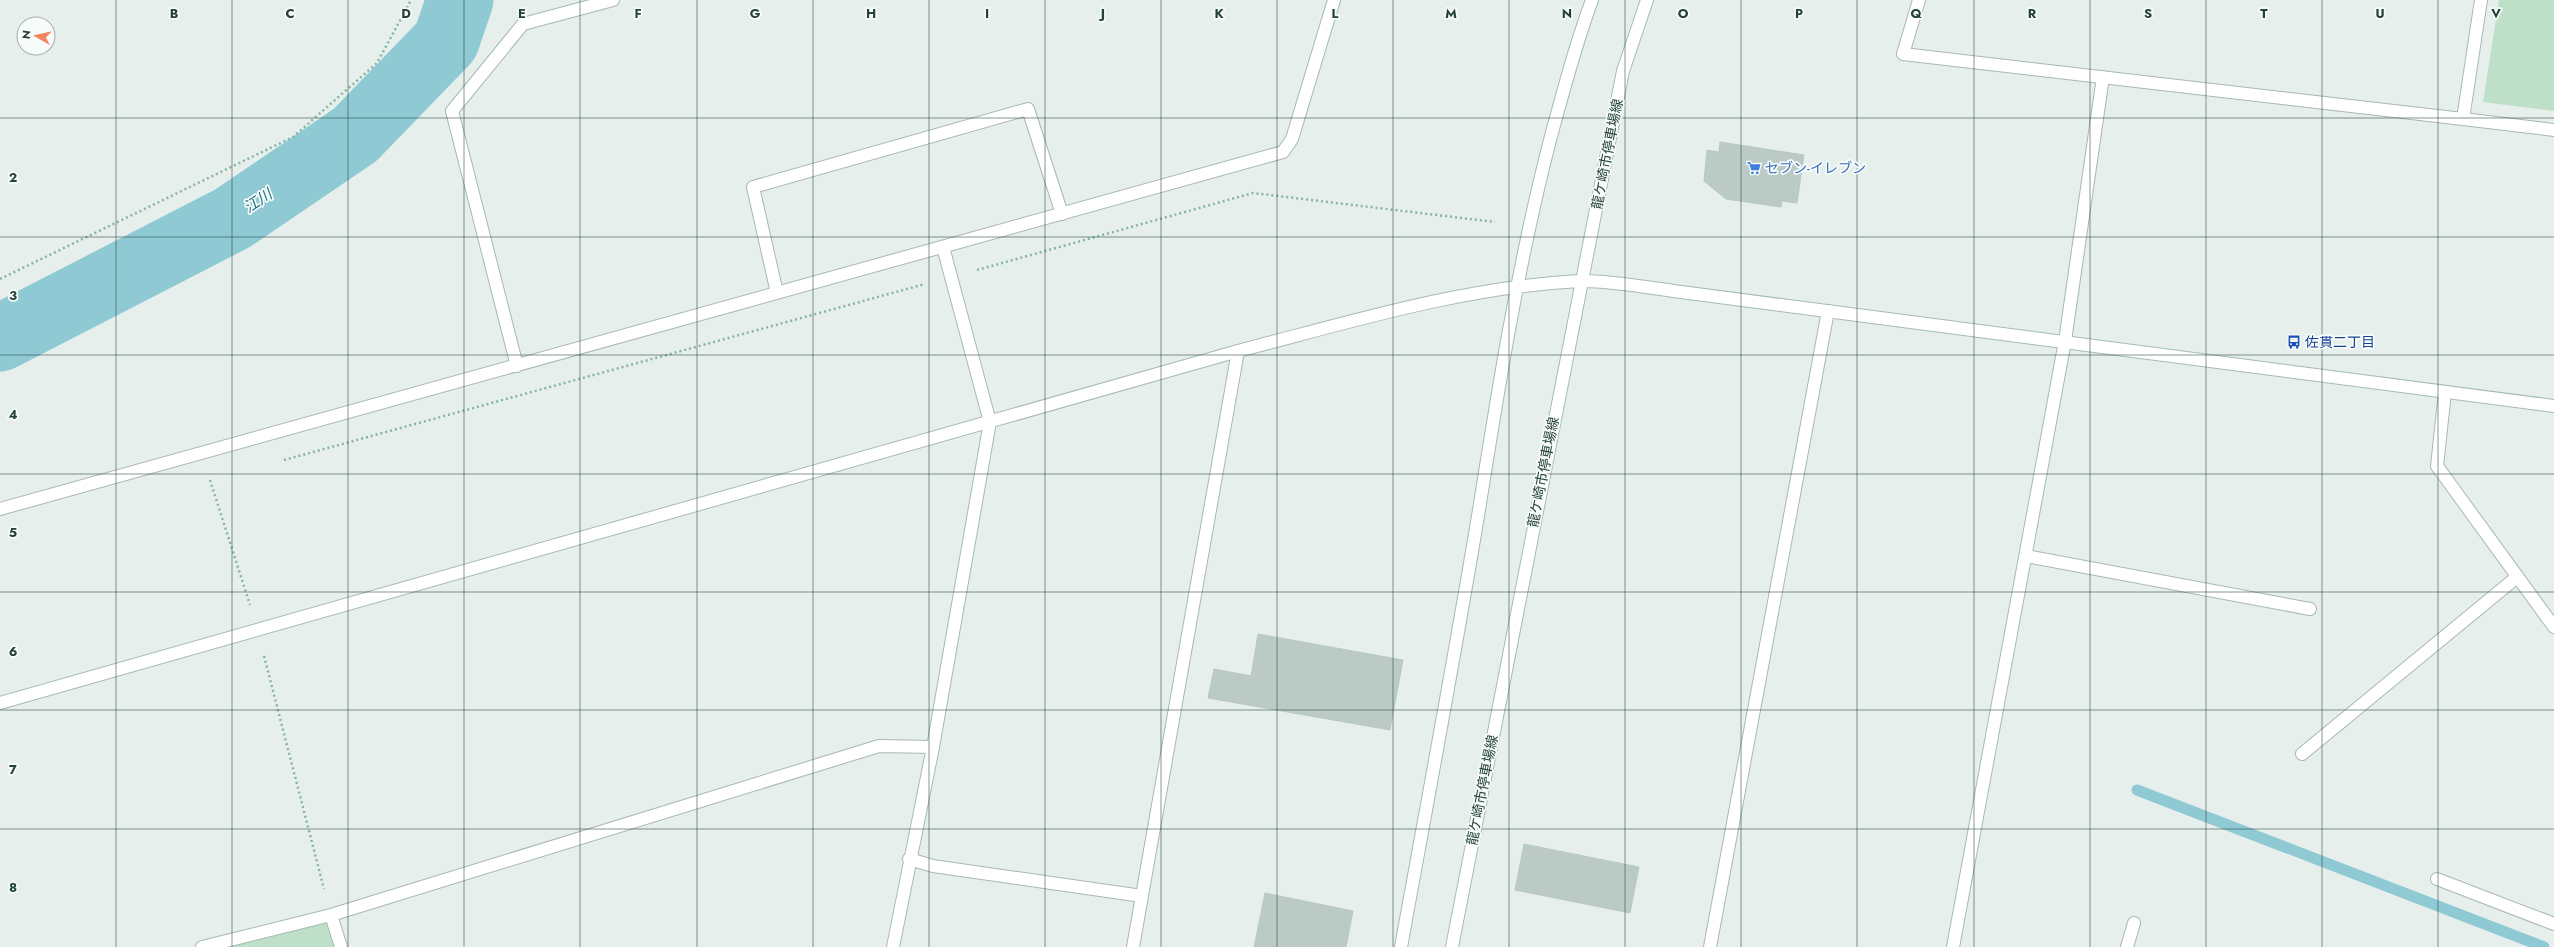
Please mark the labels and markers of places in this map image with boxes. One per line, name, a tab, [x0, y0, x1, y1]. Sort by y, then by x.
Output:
place label: セブン-イレブン	[1765, 158, 1866, 178]
supermarket icon: セブン-イレブン	[1746, 160, 1762, 176]
place label: 佐貫二丁目	[2305, 332, 2375, 352]
bus stop icon: 佐貫二丁目	[2286, 334, 2302, 350]

